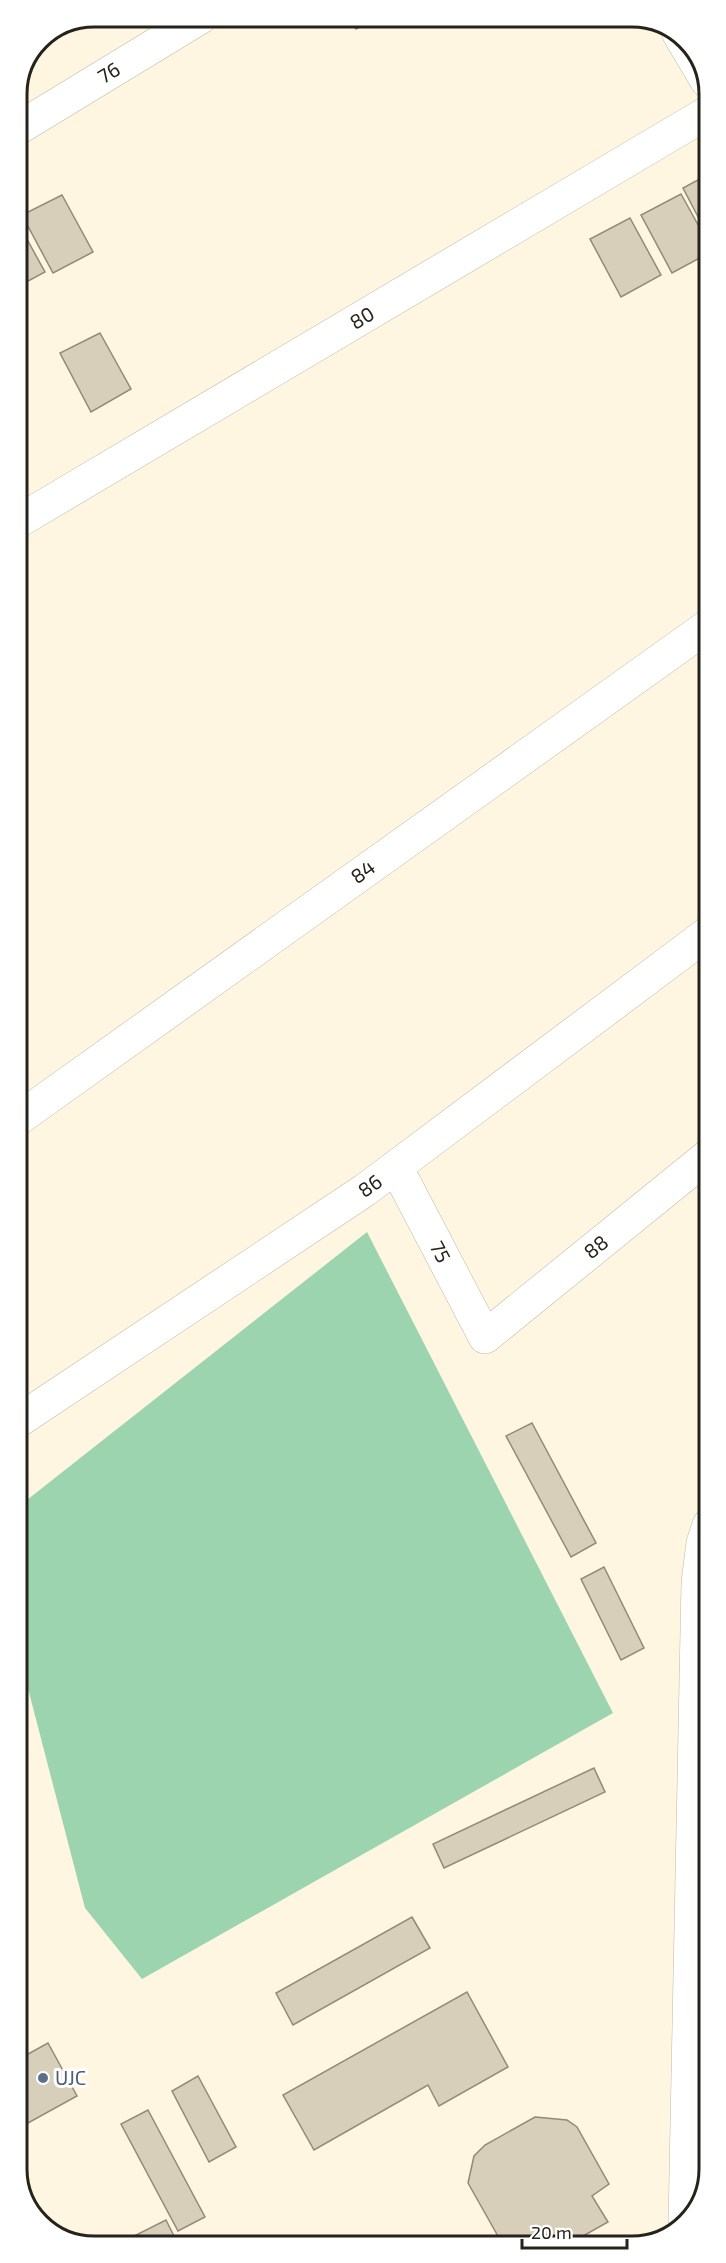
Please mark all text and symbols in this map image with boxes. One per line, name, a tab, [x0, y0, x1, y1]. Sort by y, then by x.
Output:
street label: 76	[93, 56, 124, 88]
street label: 80	[345, 301, 378, 334]
street label: 84	[345, 854, 379, 888]
street label: 86	[353, 1169, 386, 1202]
street label: 88	[578, 1229, 612, 1263]
street label: 75	[425, 1237, 456, 1266]
place label: UJC	[55, 2065, 86, 2089]
marker: UJC	[36, 2071, 50, 2085]
scale bar	[522, 2212, 627, 2250]
text: 20 m	[531, 2221, 572, 2243]

